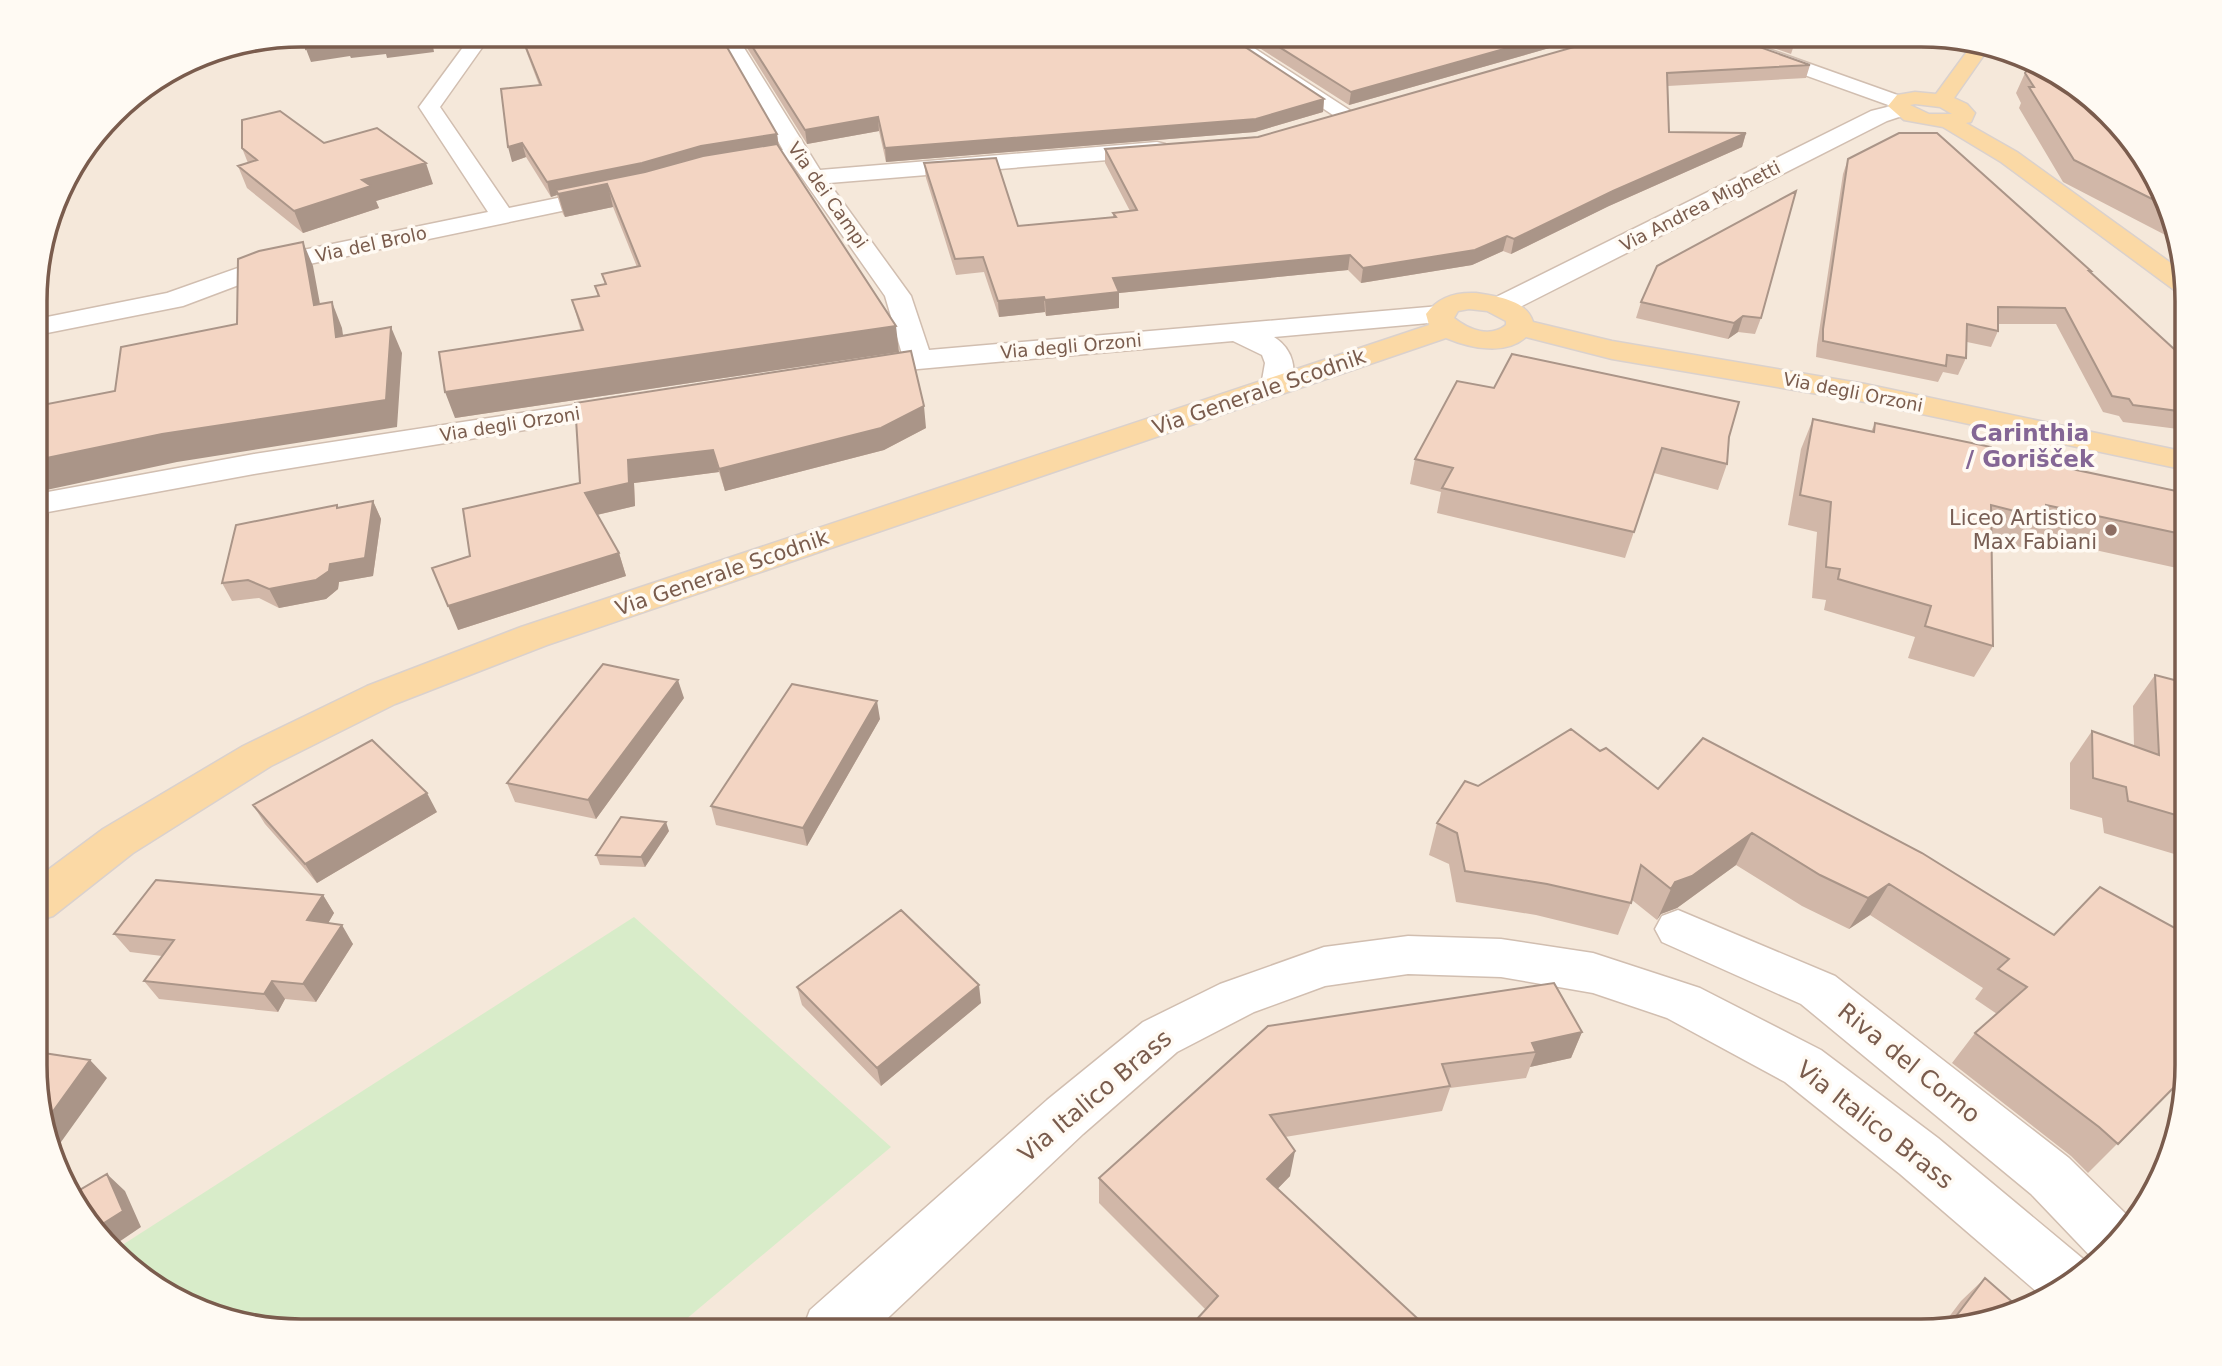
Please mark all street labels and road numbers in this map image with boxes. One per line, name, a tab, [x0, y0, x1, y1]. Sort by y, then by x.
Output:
street label: Via dei Campi	[784, 138, 872, 252]
street label: Via Andrea Mighetti	[1616, 156, 1784, 256]
street label: Via del Brolo	[313, 222, 429, 266]
street label: Via degli Orzoni	[999, 329, 1143, 363]
street label: Via Generale Scodnik	[1149, 344, 1370, 440]
street label: Via degli Orzoni	[1781, 368, 1925, 416]
street label: Via degli Orzoni	[438, 403, 582, 445]
street label: Via Generale Scodnik	[612, 525, 833, 621]
street label: Riva del Corno	[1832, 997, 1986, 1129]
street label: Via Italico Brass	[1013, 1024, 1177, 1168]
street label: Via Italico Brass	[1791, 1055, 1959, 1195]

